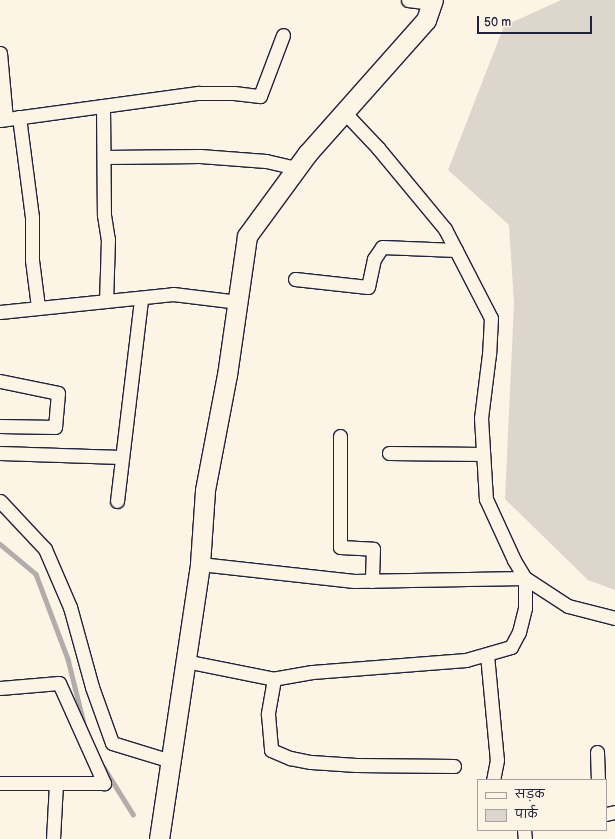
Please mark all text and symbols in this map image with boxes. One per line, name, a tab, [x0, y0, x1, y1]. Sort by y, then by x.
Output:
scale bar	[479, 8, 594, 34]
text: 50 m	[484, 15, 511, 30]
legend	[477, 779, 607, 831]
text: सड़क	[515, 787, 545, 802]
text: पार्क	[515, 807, 538, 822]

